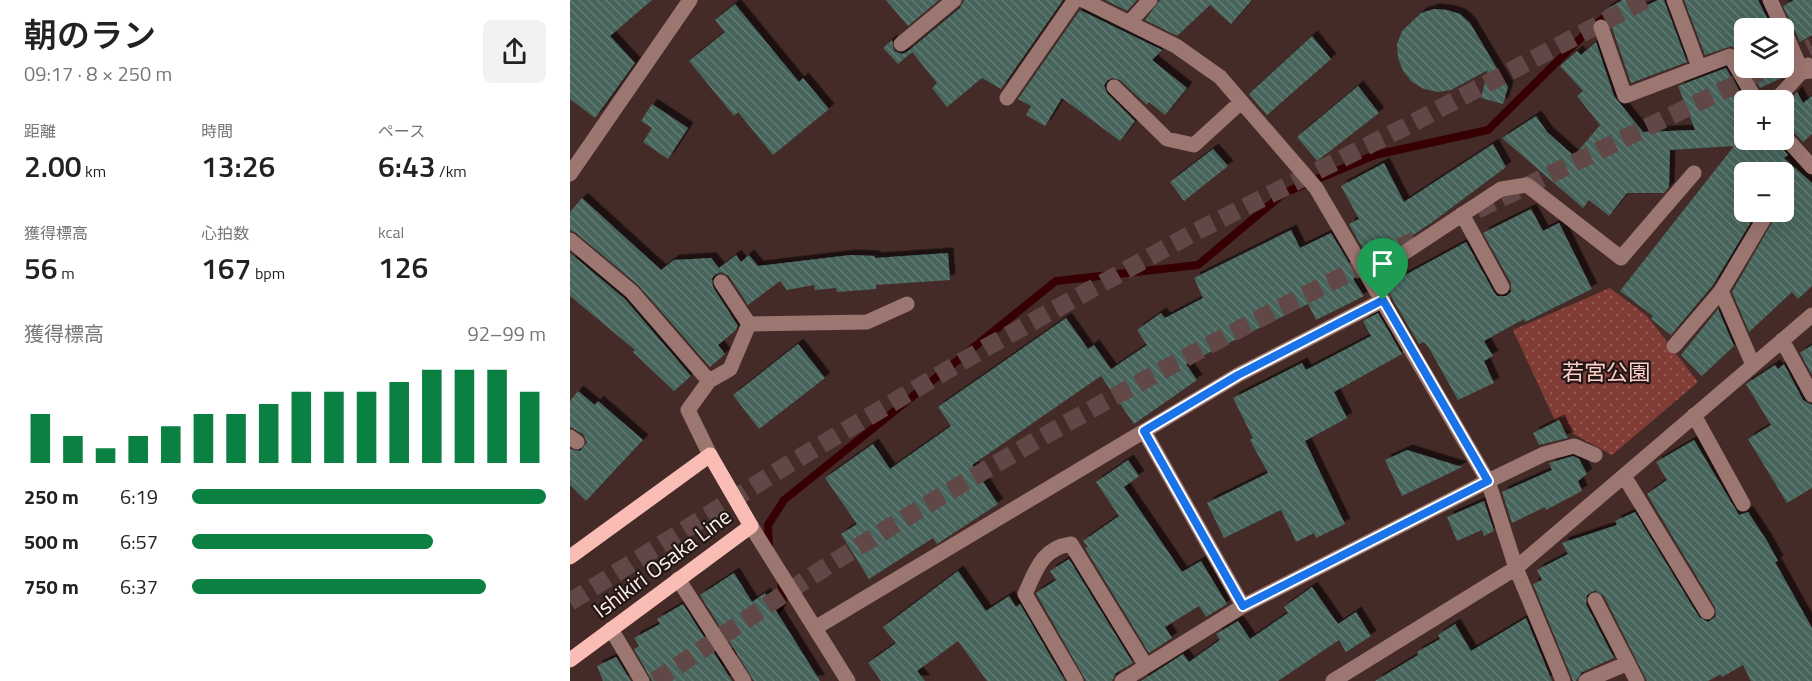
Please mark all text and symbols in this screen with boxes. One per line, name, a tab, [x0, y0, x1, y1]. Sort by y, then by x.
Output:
text: 朝のラン	[24, 10, 156, 60]
map controls	[1734, 18, 1794, 222]
button: layers	[1734, 18, 1794, 78]
button: share	[483, 20, 546, 83]
text: 09:17 · 8 × 250 m	[24, 58, 172, 89]
button: +	[1734, 90, 1794, 150]
text: 距離	[24, 119, 56, 143]
text: 時間	[201, 119, 233, 143]
text: ペース	[378, 119, 425, 143]
text: 2.00	[24, 143, 82, 189]
text: 13:26	[201, 143, 275, 189]
text: 6:43	[378, 143, 436, 189]
text: km	[82, 159, 106, 183]
text: /km	[436, 159, 467, 183]
button: −	[1734, 162, 1794, 222]
text: kcal	[378, 220, 404, 244]
text: 獲得標高	[24, 221, 88, 245]
text: 心拍数	[201, 221, 249, 245]
pin	[1357, 238, 1408, 300]
text: 126	[378, 244, 428, 290]
text: 56	[24, 245, 58, 291]
text: 167	[201, 245, 251, 291]
icon: arrive	[1366, 247, 1399, 280]
text: m	[58, 261, 75, 285]
text: bpm	[251, 261, 285, 285]
text: 獲得標高	[24, 318, 104, 349]
text: 92–99 m	[467, 318, 546, 349]
park label: 若宮公園	[1562, 355, 1650, 389]
text: 250 m	[24, 481, 79, 512]
text: 6:19	[120, 481, 158, 512]
street label: Ishikiri Osaka Line	[586, 500, 738, 626]
text: 500 m	[24, 526, 79, 557]
text: 6:57	[120, 526, 158, 557]
text: 750 m	[24, 571, 79, 602]
text: 6:37	[120, 571, 158, 602]

